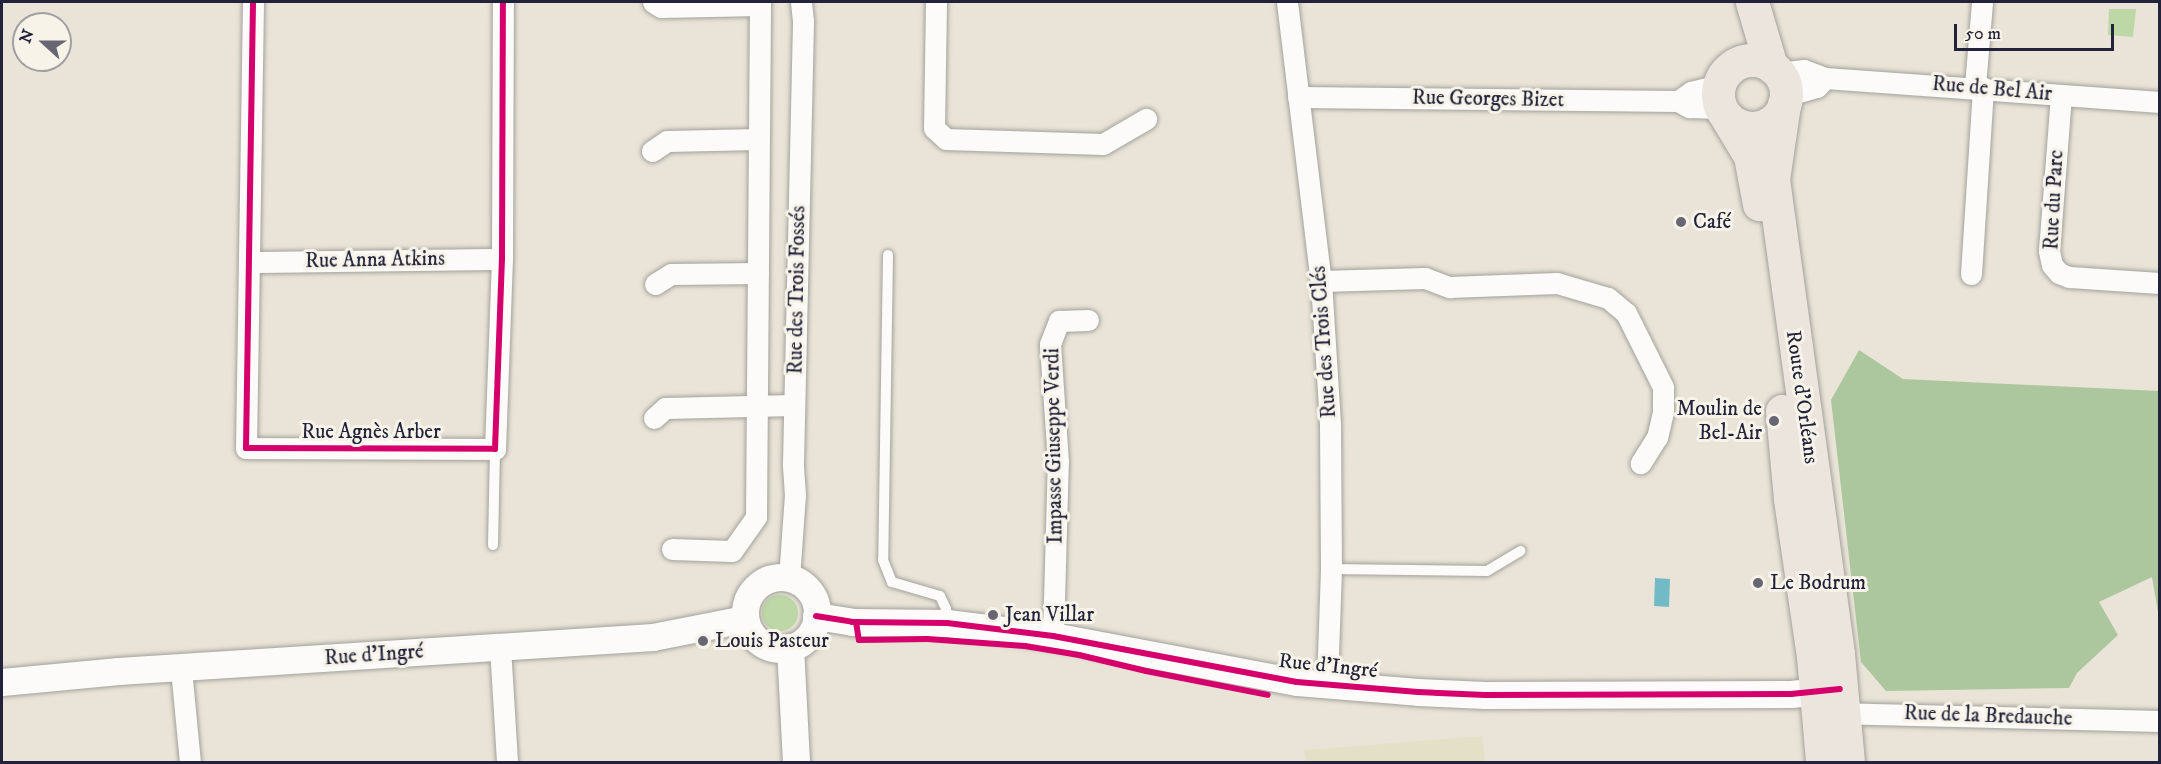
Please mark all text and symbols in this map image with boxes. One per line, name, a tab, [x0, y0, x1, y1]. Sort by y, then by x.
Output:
north arrow	[12, 12, 72, 72]
scale bar	[1957, 12, 2118, 50]
text: 50 m	[1965, 23, 2001, 45]
text: N	[15, 27, 39, 46]
street label: Rue de Bel Air	[1931, 71, 2053, 107]
street label: Rue Georges Bizet	[1412, 85, 1564, 113]
street label: Rue du Parc	[2039, 149, 2069, 251]
street label: Rue des Trois Fossés	[783, 205, 811, 375]
place label: Café	[1693, 209, 1731, 235]
marker: Café	[1674, 215, 1688, 229]
street label: Rue Anna Atkins	[305, 246, 445, 274]
street label: Rue des Trois Clés	[1306, 265, 1342, 419]
street label: Route d'Orléans	[1780, 329, 1824, 465]
street label: Impasse Giuseppe Verdi	[1040, 348, 1068, 544]
place label: Moulin de Bel-Air	[1676, 396, 1762, 446]
marker: Moulin de Bel-Air	[1767, 414, 1781, 428]
street label: Rue Agnès Arber	[301, 419, 441, 445]
place label: Le Bodrum	[1770, 570, 1866, 596]
marker: Le Bodrum	[1751, 576, 1765, 590]
place label: Jean Villar	[1005, 602, 1094, 628]
marker: Jean Villar	[986, 608, 1000, 622]
place label: Louis Pasteur	[715, 628, 829, 654]
marker: Louis Pasteur	[696, 634, 710, 648]
street label: Rue d'Ingré	[323, 639, 425, 671]
street label: Rue d'Ingré	[1277, 648, 1379, 684]
street label: Rue de la Bredauche	[1903, 700, 2073, 732]

